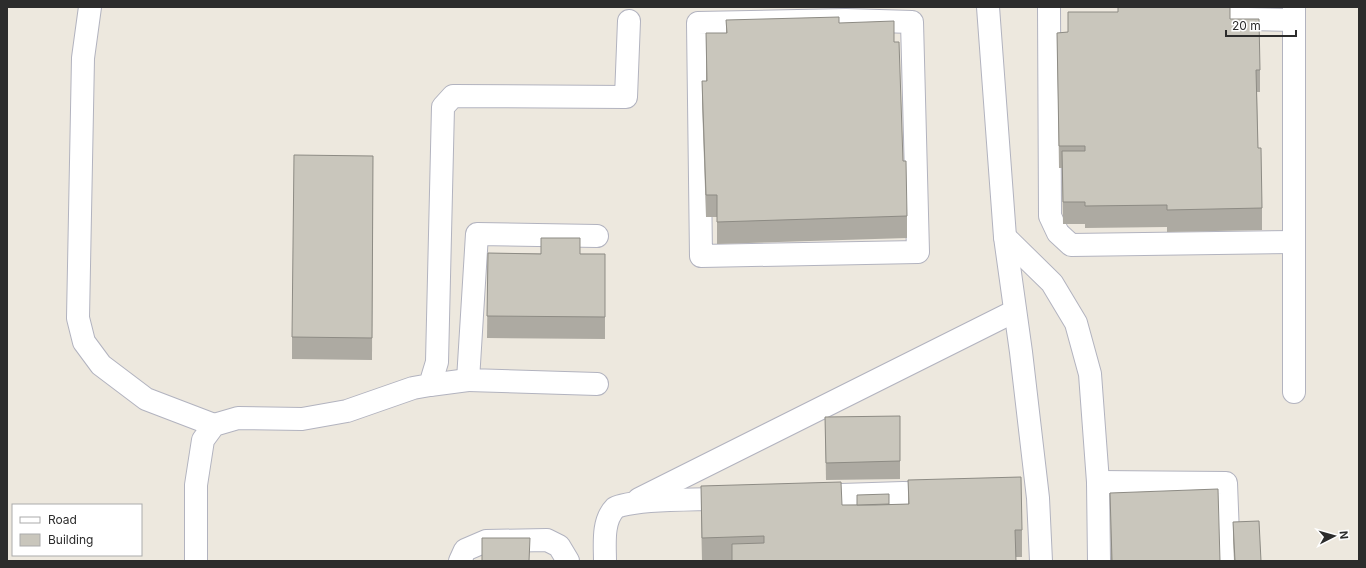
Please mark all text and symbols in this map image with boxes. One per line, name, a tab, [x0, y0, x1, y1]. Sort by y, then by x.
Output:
scale bar	[1226, 12, 1296, 38]
text: 20 m	[1232, 18, 1261, 33]
legend	[12, 504, 142, 556]
text: Road	[48, 512, 77, 527]
north arrow	[1314, 516, 1354, 556]
text: N	[1337, 530, 1351, 540]
text: Building	[48, 532, 93, 547]

